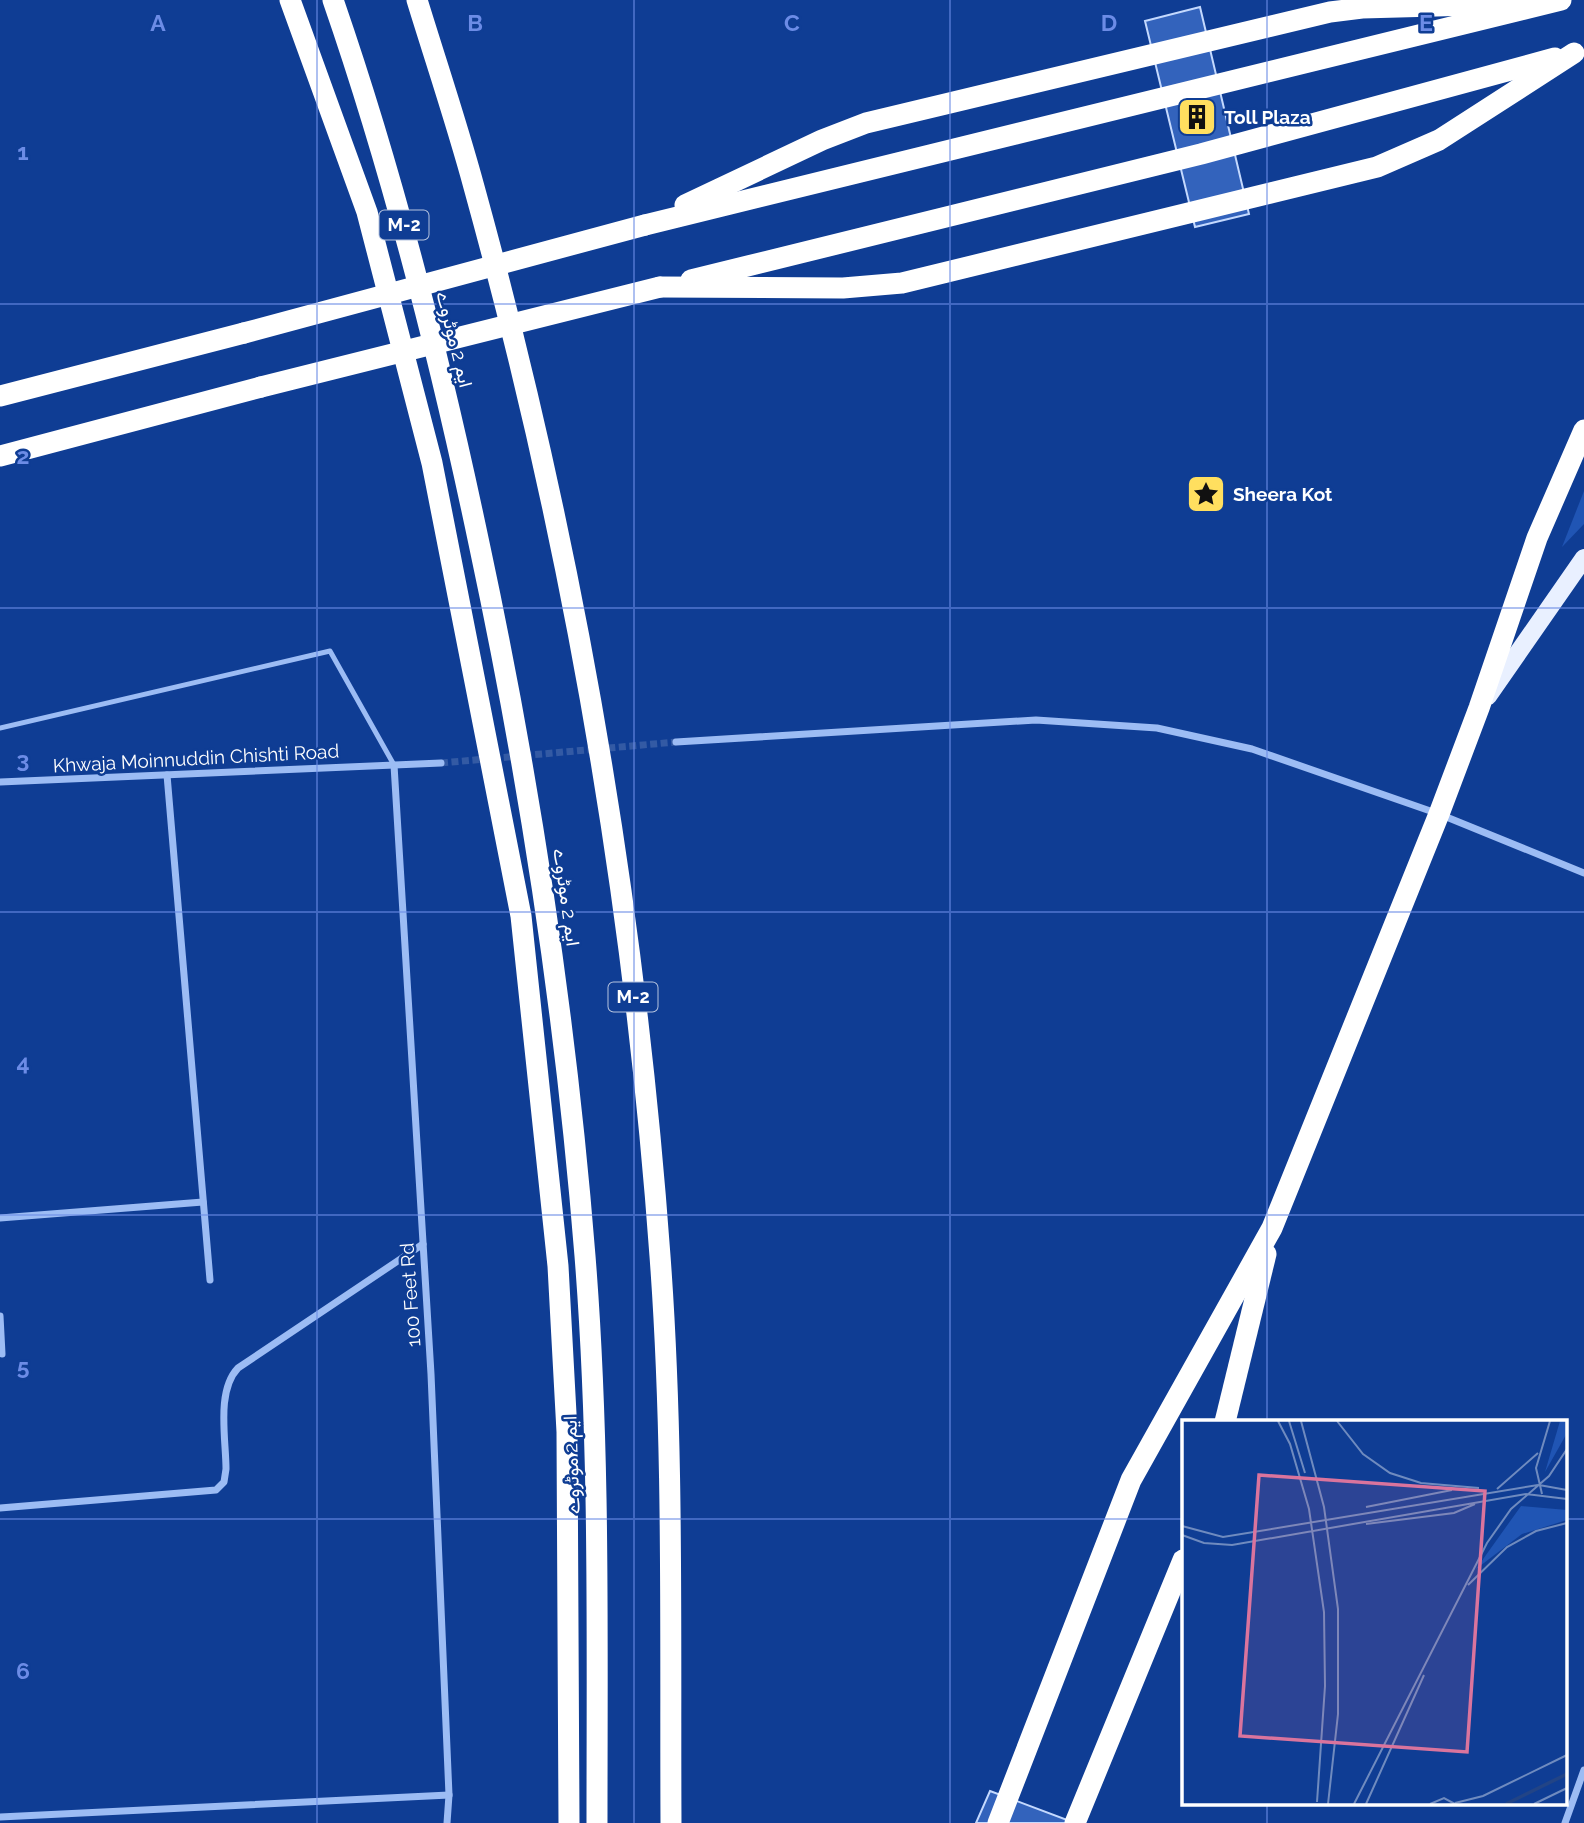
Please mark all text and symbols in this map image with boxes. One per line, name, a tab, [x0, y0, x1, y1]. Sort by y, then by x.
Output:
text: A	[150, 9, 166, 36]
text: B	[467, 9, 483, 36]
text: C	[784, 9, 800, 36]
text: D	[1101, 9, 1117, 36]
text: E	[1419, 9, 1433, 36]
building icon: Toll Plaza	[1176, 96, 1218, 138]
place label: Toll Plaza	[1224, 106, 1311, 128]
text: 1	[17, 138, 29, 165]
road number: M-2	[380, 210, 428, 240]
street label: ایم 2 موٹروے	[430, 289, 478, 390]
text: 2	[17, 442, 29, 469]
place icon: Sheera Kot	[1185, 473, 1227, 515]
place label: Sheera Kot	[1233, 483, 1333, 505]
street label: Khwaja Moinnuddin Chishti Road	[52, 740, 340, 776]
text: 3	[17, 746, 29, 773]
street label: ایم 2 موٹروے	[547, 847, 585, 948]
road number: M-2	[608, 982, 658, 1012]
text: 4	[16, 1049, 30, 1076]
street label: 100 Feet Rd	[395, 1242, 425, 1348]
text: 5	[17, 1353, 30, 1380]
street label: ایم 2 موٹروے	[558, 1415, 586, 1515]
inset map	[1182, 1420, 1566, 1806]
text: 6	[16, 1657, 30, 1684]

